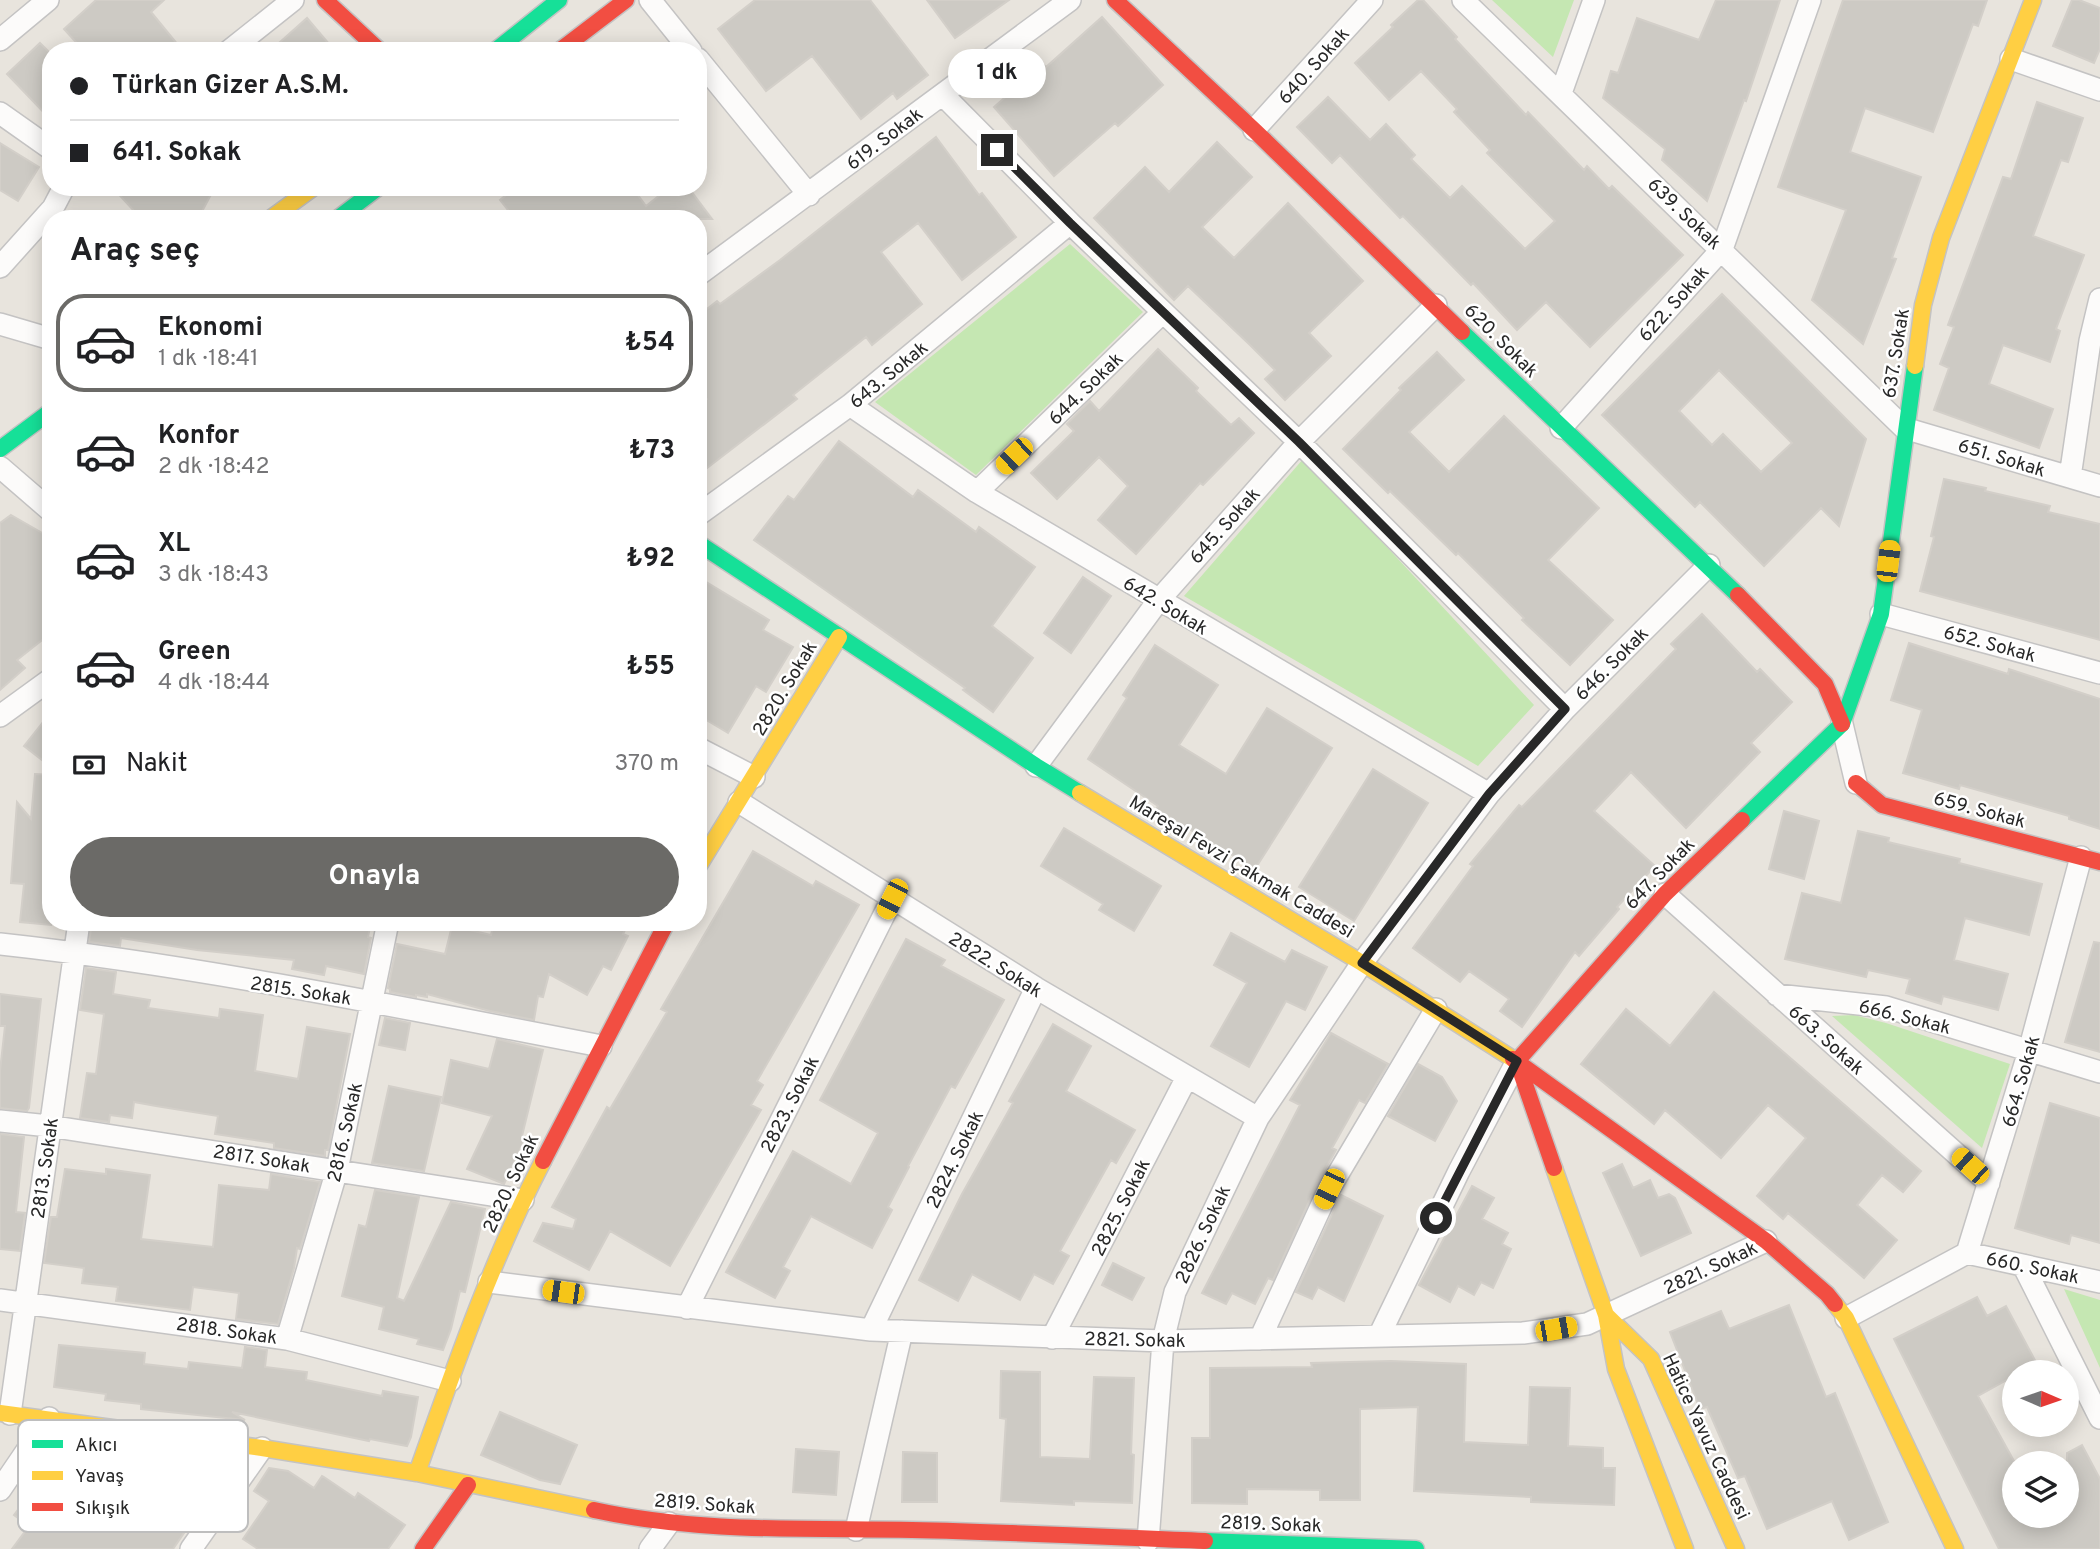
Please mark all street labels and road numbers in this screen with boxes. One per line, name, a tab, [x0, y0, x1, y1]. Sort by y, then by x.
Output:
street label: 640. Sokak	[1274, 23, 1355, 110]
street label: 619. Sokak	[842, 103, 928, 176]
street label: 639. Sokak	[1642, 173, 1726, 256]
street label: 622. Sokak	[1634, 261, 1715, 348]
street label: 620. Sokak	[1458, 299, 1543, 384]
street label: 637. Sokak	[1878, 307, 1916, 400]
street label: 643. Sokak	[845, 336, 934, 415]
street label: 644. Sokak	[1044, 348, 1129, 431]
street label: 651. Sokak	[1955, 434, 2048, 484]
street label: 645. Sokak	[1185, 483, 1266, 570]
street label: 642. Sokak	[1118, 572, 1212, 641]
street label: 652. Sokak	[1941, 621, 2038, 669]
street label: 646. Sokak	[1570, 622, 1654, 706]
street label: 2820. Sokak	[748, 637, 823, 741]
street label: 659. Sokak	[1931, 787, 2028, 835]
street label: Mareşal Fevzi Çakmak Caddesi	[1124, 791, 1358, 945]
street label: 647. Sokak	[1620, 833, 1701, 915]
street label: 2822. Sokak	[944, 927, 1046, 1004]
street label: 2815. Sokak	[248, 972, 353, 1012]
street label: 666. Sokak	[1856, 995, 1953, 1041]
street label: 663. Sokak	[1783, 1000, 1869, 1081]
street label: 664. Sokak	[1997, 1033, 2046, 1130]
street label: 2823. Sokak	[756, 1052, 826, 1158]
street label: 2816. Sokak	[323, 1080, 369, 1185]
street label: 2824. Sokak	[922, 1107, 990, 1213]
street label: 2813. Sokak	[27, 1116, 65, 1220]
street label: 2820. Sokak	[478, 1130, 545, 1237]
street label: 2817. Sokak	[211, 1140, 312, 1180]
street label: 2825. Sokak	[1087, 1155, 1157, 1261]
street label: 2826. Sokak	[1171, 1182, 1237, 1288]
street label: 2821. Sokak	[1660, 1236, 1762, 1301]
street label: 660. Sokak	[1984, 1247, 2082, 1291]
street label: 2818. Sokak	[175, 1313, 279, 1351]
street label: 2821. Sokak	[1084, 1328, 1186, 1354]
street label: Hatice Yavuz Caddesi	[1656, 1350, 1754, 1524]
street label: 2819. Sokak	[653, 1489, 756, 1521]
street label: 2819. Sokak	[1220, 1511, 1322, 1539]

